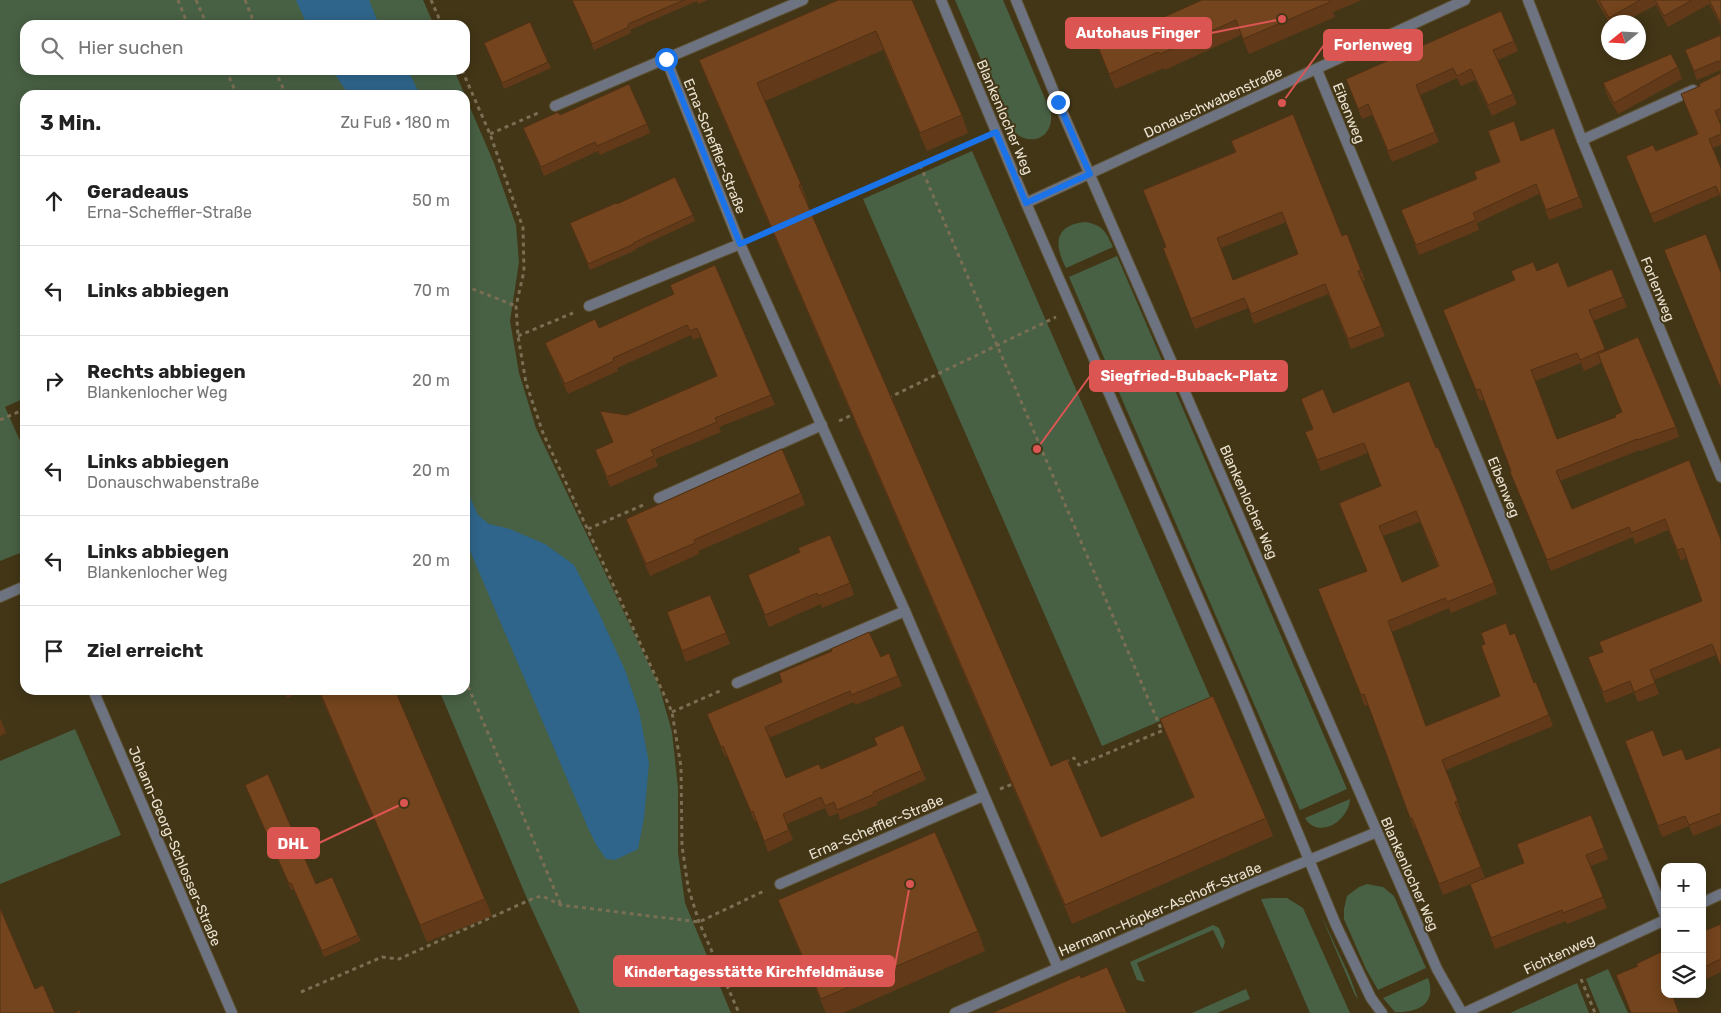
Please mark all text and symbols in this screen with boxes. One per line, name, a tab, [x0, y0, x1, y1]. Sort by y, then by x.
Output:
north arrow	[1601, 15, 1646, 60]
callout: Autohaus Finger	[1066, 18, 1211, 48]
search box	[20, 20, 470, 75]
text: Autohaus Finger	[1076, 24, 1200, 42]
callout: Forlenweg	[1324, 30, 1422, 60]
icon: search	[38, 34, 66, 62]
text: Hier suchen	[78, 36, 184, 59]
text: Forlenweg	[1334, 36, 1412, 54]
route start	[655, 48, 678, 71]
street label: Blankenlocher Weg	[973, 57, 1036, 177]
street label: Donauschwabenstraße	[1141, 63, 1285, 142]
street label: Erna-Scheffler-Straße	[680, 76, 750, 216]
street label: Eibenweg	[1329, 80, 1368, 146]
route end	[1047, 91, 1070, 114]
text: 3 Min.	[40, 110, 101, 135]
text: Zu Fuß · 180 m	[340, 113, 450, 132]
text: Geradeaus	[87, 180, 189, 203]
icon: ahead	[40, 187, 68, 215]
text: 50 m	[412, 191, 450, 210]
text: Erna-Scheffler-Straße	[87, 203, 252, 222]
street label: Forlenweg	[1637, 254, 1678, 324]
icon: left	[40, 277, 68, 305]
text: Links abbiegen	[87, 279, 229, 302]
text: 70 m	[413, 281, 450, 300]
text: Rechts abbiegen	[87, 360, 246, 383]
callout: Siegfried-Buback-Platz	[1090, 361, 1287, 391]
icon: right	[40, 367, 68, 395]
text: Siegfried-Buback-Platz	[1100, 367, 1278, 385]
text: 20 m	[412, 371, 450, 390]
text: Blankenlocher Weg	[87, 383, 228, 402]
street label: Blankenlocher Weg	[1216, 443, 1281, 562]
text: Links abbiegen	[87, 450, 229, 473]
street label: Eibenweg	[1484, 454, 1523, 520]
icon: left	[40, 457, 68, 485]
text: 20 m	[412, 461, 450, 480]
text: Donauschwabenstraße	[87, 473, 259, 492]
text: Links abbiegen	[87, 540, 229, 563]
icon: left	[40, 547, 68, 575]
text: 20 m	[412, 551, 450, 570]
text: Blankenlocher Weg	[87, 563, 228, 582]
icon: arrive	[40, 637, 68, 665]
text: Ziel erreicht	[87, 639, 203, 662]
street label: Johann-Georg-Schlosser-Straße	[125, 744, 225, 949]
street label: Erna-Scheffler-Straße	[806, 791, 946, 863]
street label: Blankenlocher Weg	[1377, 815, 1442, 934]
callout: DHL	[268, 828, 319, 858]
text: DHL	[278, 835, 308, 853]
street label: Hermann-Höpker-Aschoff-Straße	[1056, 859, 1264, 960]
map controls	[1661, 863, 1706, 998]
button: +	[1661, 863, 1706, 908]
button: −	[1661, 908, 1706, 953]
street label: Fichtenweg	[1521, 931, 1598, 978]
button: layers	[1661, 953, 1706, 998]
callout: Kindertagesstätte Kirchfeldmäuse	[614, 956, 894, 986]
text: Kindertagesstätte Kirchfeldmäuse	[624, 963, 884, 981]

